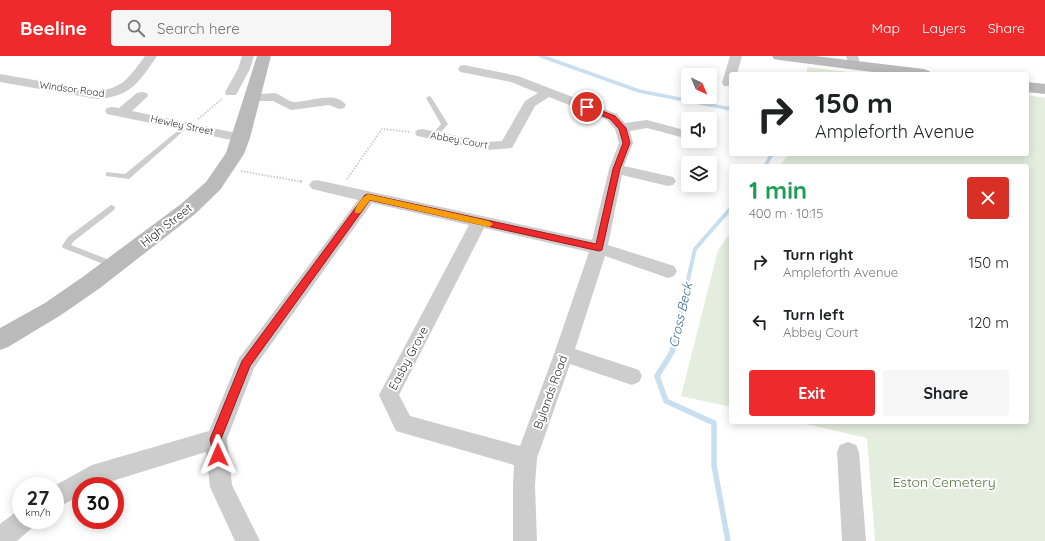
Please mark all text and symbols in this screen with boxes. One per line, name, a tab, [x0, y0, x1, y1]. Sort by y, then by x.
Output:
search box	[111, 10, 391, 46]
text: Beeline	[20, 16, 87, 40]
icon: search	[125, 17, 147, 39]
text: Search here	[157, 19, 240, 38]
text: Map	[871, 19, 900, 37]
text: Layers	[922, 19, 966, 37]
text: Share	[988, 19, 1025, 37]
north arrow	[681, 68, 717, 104]
map controls	[681, 68, 717, 192]
street label: Windsor Road	[39, 78, 105, 100]
text: 150 m	[815, 85, 893, 120]
icon: right	[749, 88, 801, 140]
pin	[570, 90, 604, 124]
icon: arrive	[576, 96, 598, 118]
street label: Hewley Street	[149, 112, 215, 138]
button: sound	[681, 112, 717, 148]
text: Ampleforth Avenue	[815, 120, 975, 143]
street label: Abbey Court	[429, 129, 489, 152]
button: layers	[681, 156, 717, 192]
text: 1 min	[749, 175, 807, 205]
button: close	[967, 177, 1009, 219]
street label: High Street	[137, 200, 195, 250]
text: 400 m · 10:15	[749, 205, 823, 221]
text: Turn right	[783, 245, 854, 264]
icon: right	[749, 251, 771, 273]
text: 150 m	[969, 253, 1009, 272]
text: Ampleforth Avenue	[783, 264, 898, 280]
water label: Cross Beck	[665, 280, 695, 349]
text: Turn left	[783, 305, 845, 324]
icon: left	[749, 311, 771, 333]
text: 120 m	[968, 313, 1009, 332]
street label: Easby Grove	[385, 323, 431, 392]
text: Abbey Court	[783, 324, 859, 340]
street label: Bylands Road	[530, 353, 570, 431]
button: Exit	[749, 370, 875, 416]
button: Share	[883, 370, 1009, 416]
position arrow	[197, 434, 239, 476]
park label: Eston Cemetery	[892, 473, 996, 491]
speed limit sign: 30	[72, 477, 124, 529]
text: 27	[27, 485, 49, 510]
text: km/h	[25, 506, 51, 519]

